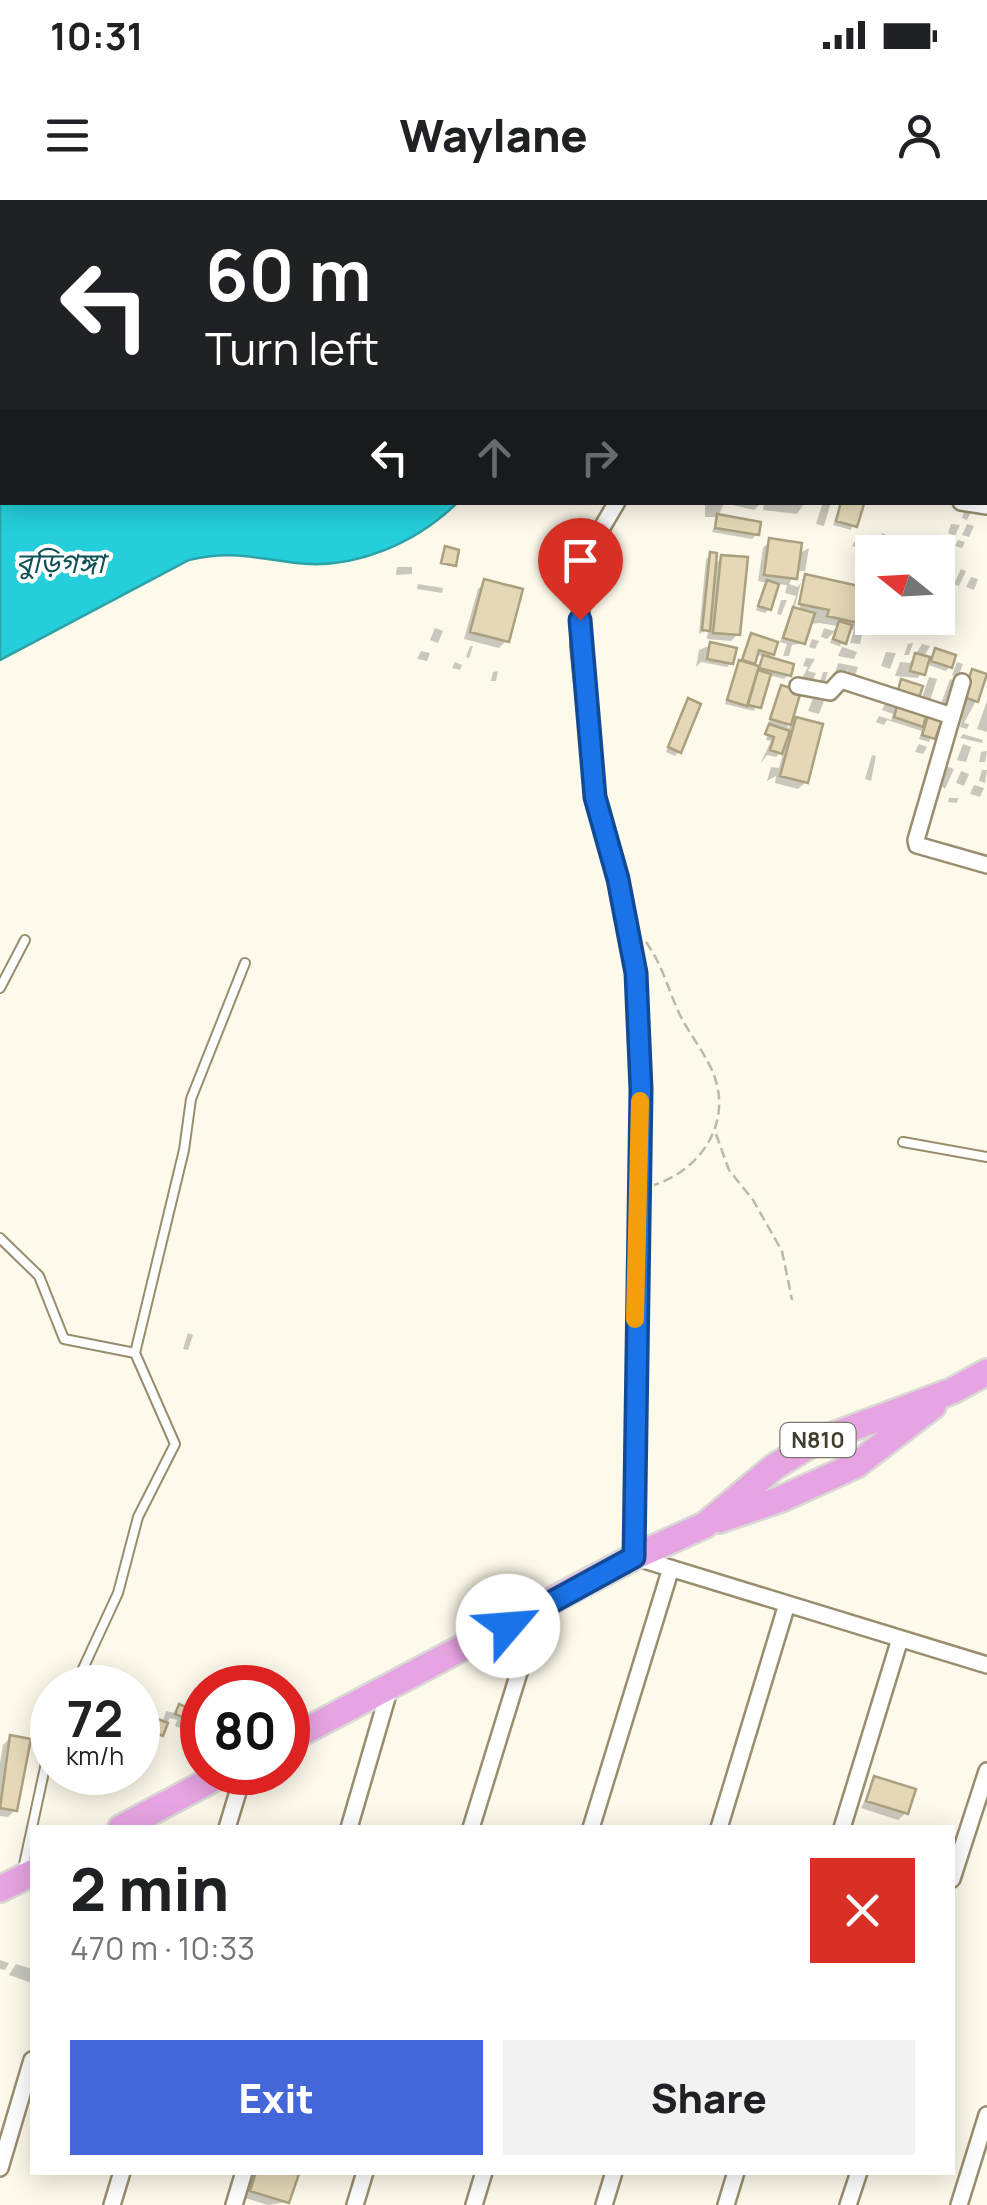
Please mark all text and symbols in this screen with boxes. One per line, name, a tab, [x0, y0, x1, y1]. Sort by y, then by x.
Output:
text: 10:31	[50, 9, 143, 61]
text: Waylane	[399, 104, 588, 166]
icon: menu	[40, 108, 95, 163]
icon: person	[892, 108, 947, 163]
text: 60 m	[205, 226, 372, 322]
icon: left	[40, 240, 170, 370]
text: Turn left	[205, 317, 379, 379]
icon: left	[362, 430, 417, 485]
icon: ahead	[467, 430, 522, 485]
icon: right	[572, 430, 627, 485]
pin	[538, 518, 623, 621]
icon: arrive	[553, 533, 608, 588]
north arrow	[855, 535, 955, 635]
map controls	[855, 535, 955, 635]
water label: বুড়িগঙ্গা	[16, 543, 110, 581]
road number: N810	[780, 1423, 856, 1457]
position arrow	[456, 1574, 560, 1678]
speed limit sign: 80	[180, 1665, 310, 1795]
text: 72	[67, 1684, 123, 1752]
text: km/h	[66, 1738, 124, 1773]
text: 2 min	[70, 1847, 229, 1929]
button: close	[810, 1858, 915, 1963]
text: 470 m · 10:33	[70, 1926, 255, 1970]
button: Exit	[70, 2040, 483, 2155]
button: Share	[503, 2040, 915, 2155]

